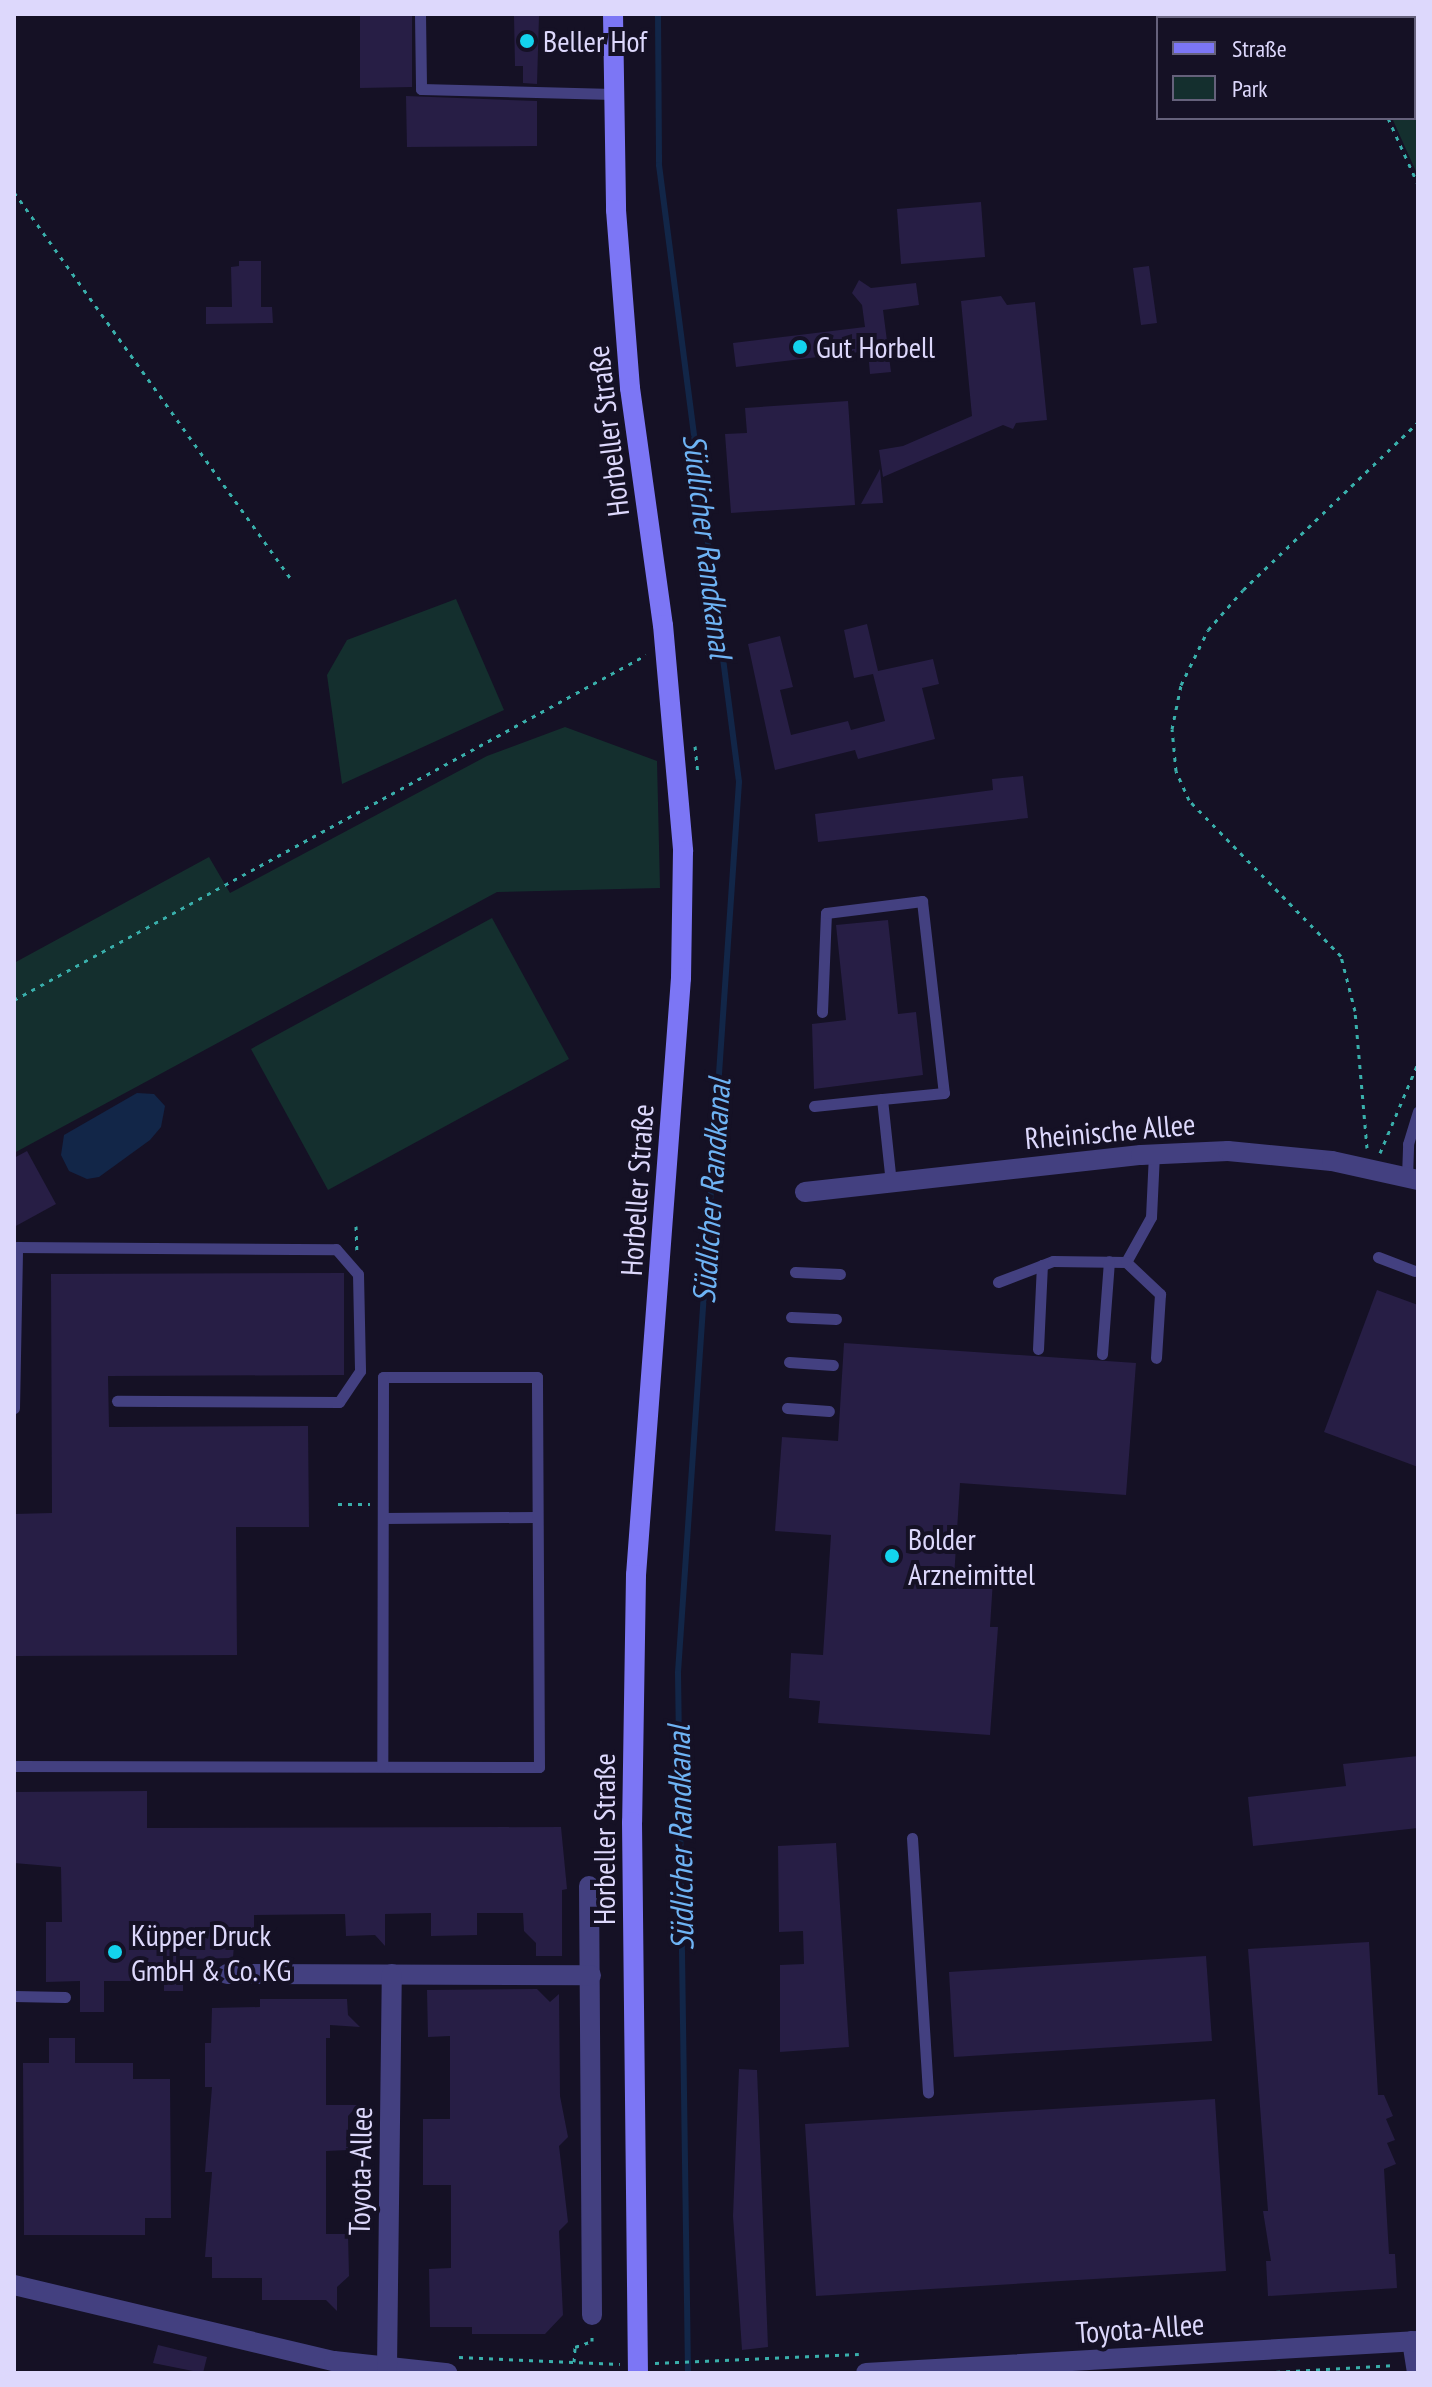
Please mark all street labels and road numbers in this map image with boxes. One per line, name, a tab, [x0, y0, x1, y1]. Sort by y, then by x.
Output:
street label: Horbeller Straße	[580, 343, 636, 519]
street label: Horbeller Straße	[613, 1103, 661, 1277]
street label: Rheinische Allee	[1023, 1106, 1197, 1156]
street label: Horbeller Straße	[586, 1753, 622, 1925]
street label: Toyota-Allee	[341, 2106, 379, 2236]
street label: Toyota-Allee	[1075, 2306, 1205, 2350]

